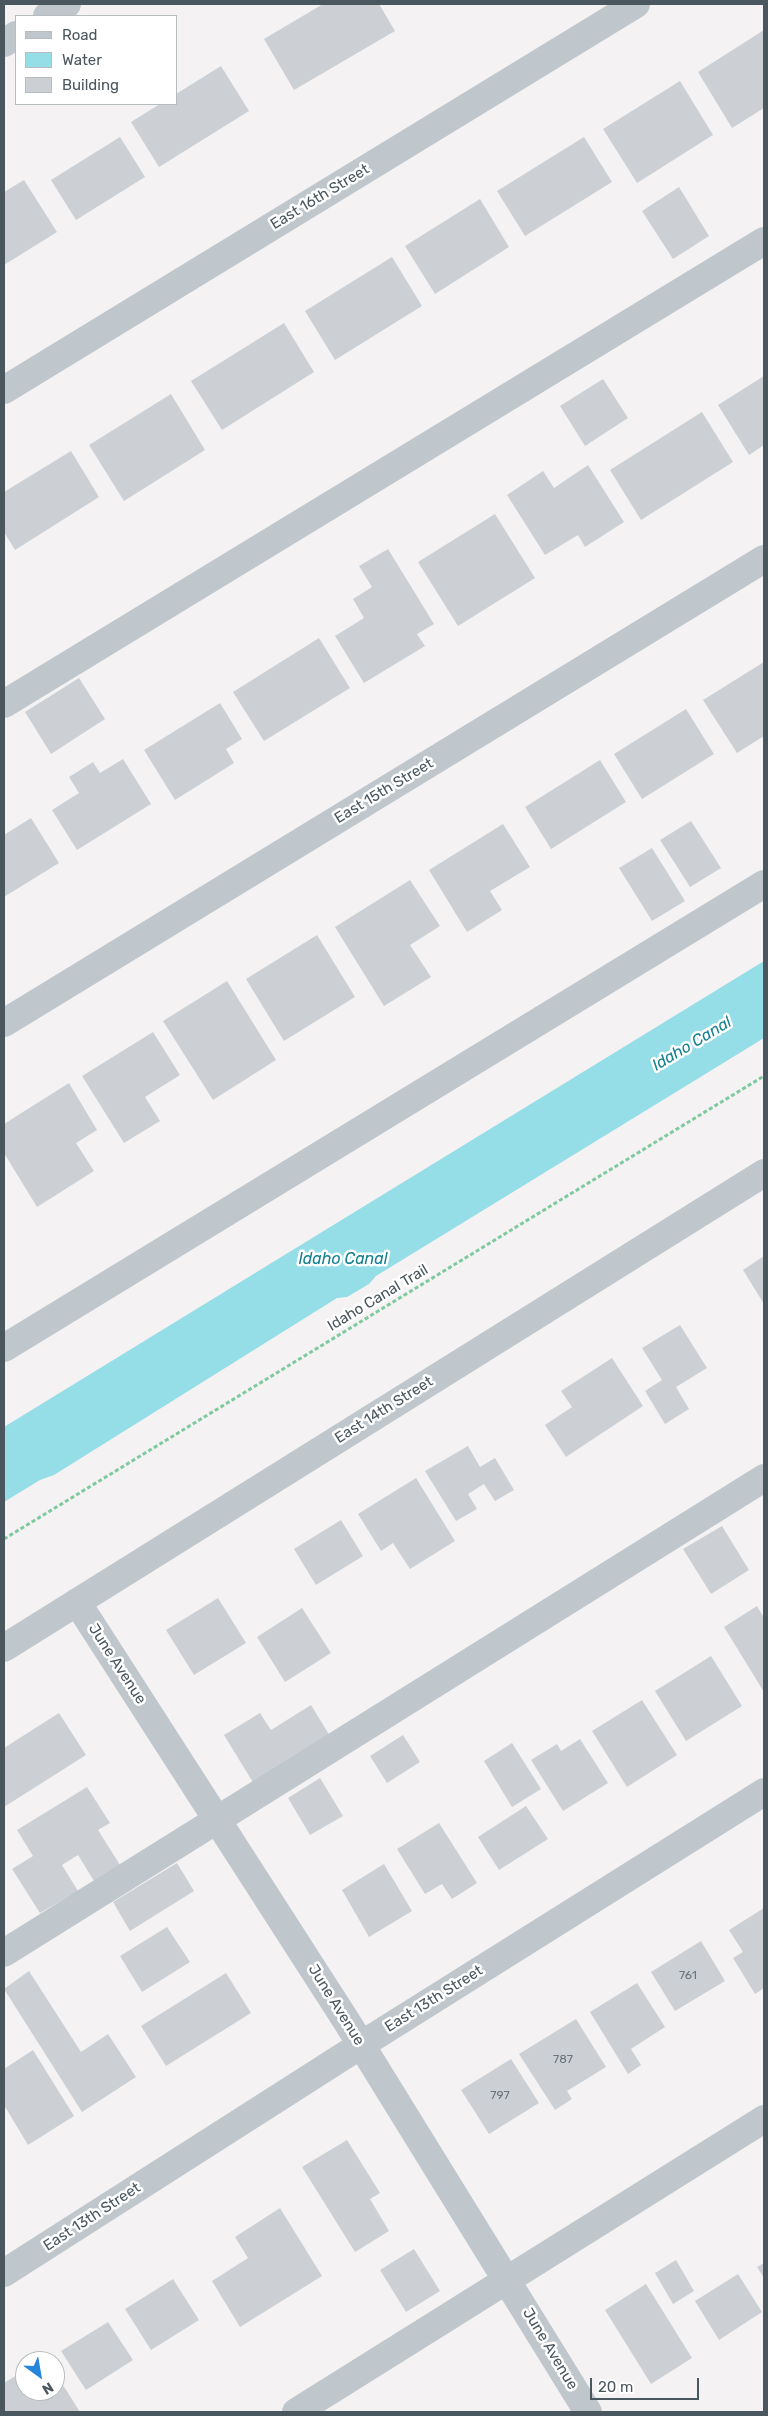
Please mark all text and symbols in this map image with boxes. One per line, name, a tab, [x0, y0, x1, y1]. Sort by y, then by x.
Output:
legend	[15, 15, 178, 105]
text: Road	[62, 26, 98, 44]
text: Water	[62, 51, 102, 69]
text: Building	[62, 76, 119, 94]
street label: East 16th Street	[267, 160, 373, 234]
street label: East 15th Street	[331, 754, 437, 828]
water label: Idaho Canal	[649, 1013, 735, 1075]
water label: Idaho Canal	[298, 1249, 388, 1269]
street label: Idaho Canal Trail	[324, 1261, 432, 1335]
street label: East 14th Street	[332, 1373, 436, 1447]
street label: June Avenue	[84, 1620, 150, 1708]
street label: June Avenue	[304, 1961, 368, 2049]
street label: East 13th Street	[382, 1962, 486, 2036]
house number: 761	[679, 1969, 697, 1983]
house number: 787	[553, 2053, 573, 2067]
house number: 797	[490, 2089, 510, 2103]
street label: East 13th Street	[40, 2179, 144, 2255]
street label: June Avenue	[519, 2305, 581, 2393]
north arrow	[15, 2351, 65, 2401]
scale bar	[593, 2368, 702, 2400]
text: N	[39, 2378, 56, 2398]
text: 20 m	[598, 2378, 633, 2396]

